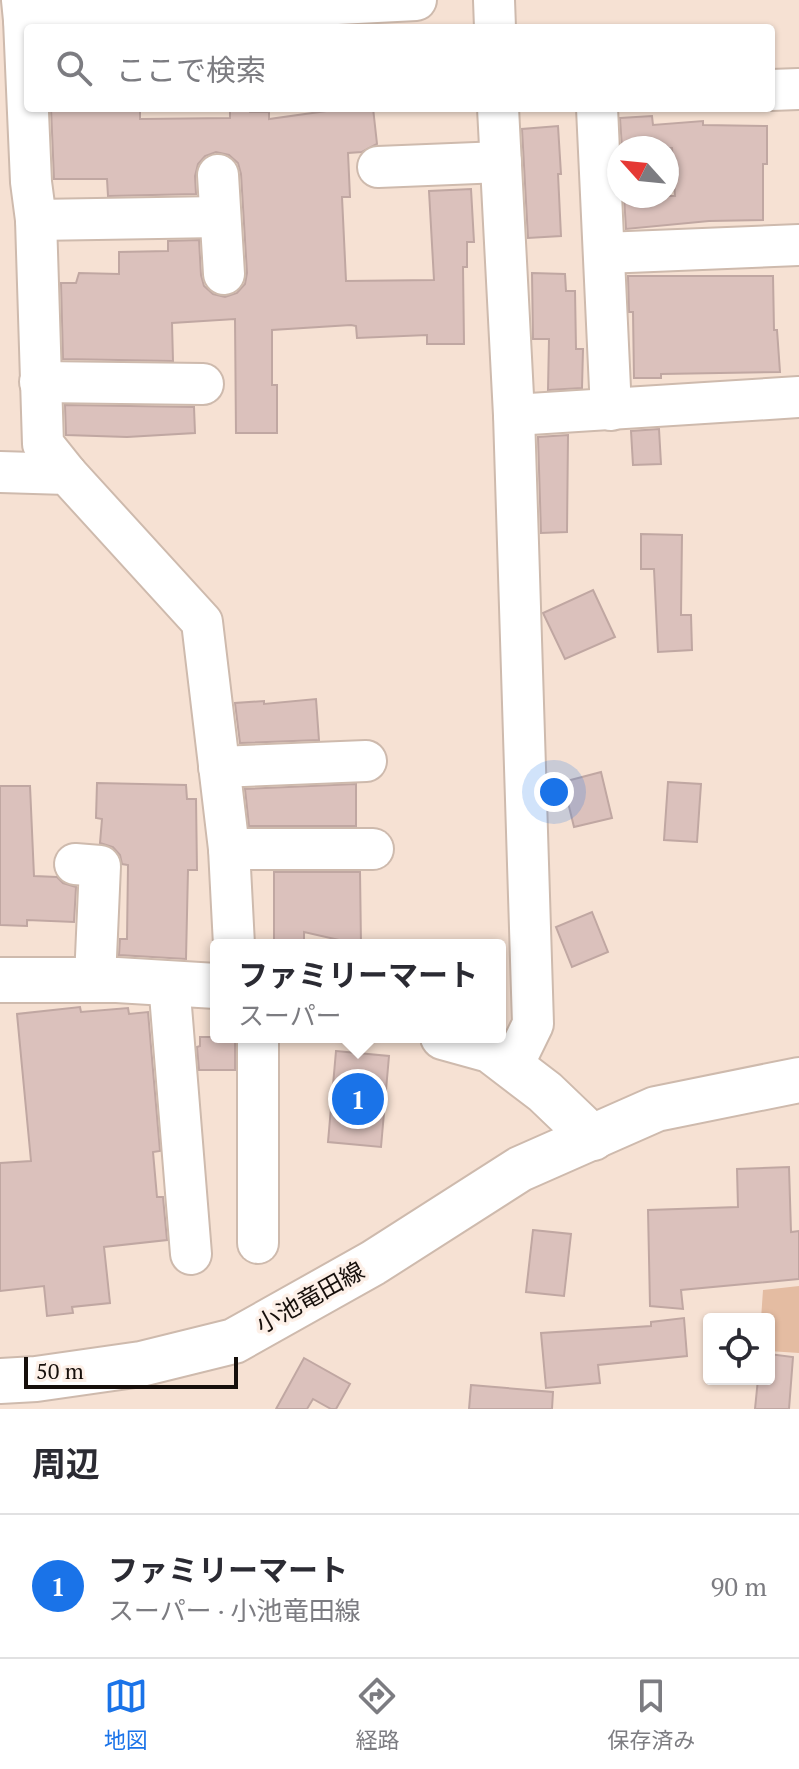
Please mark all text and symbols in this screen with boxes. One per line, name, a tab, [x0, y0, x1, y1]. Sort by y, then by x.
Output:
search box	[24, 24, 775, 112]
icon: search	[52, 46, 96, 90]
text: ここで検索	[116, 50, 266, 90]
north arrow	[607, 136, 679, 208]
your location	[534, 772, 574, 812]
popup	[210, 939, 506, 1043]
text: ファミリーマート	[238, 955, 478, 995]
text: スーパー	[238, 998, 342, 1032]
pin: 1	[332, 1069, 384, 1129]
street label: 小池竜田線	[249, 1254, 370, 1340]
map controls	[703, 1313, 775, 1385]
button: locate	[703, 1313, 775, 1385]
scale bar	[24, 1353, 238, 1389]
text: 50 m	[36, 1356, 84, 1385]
text: 周辺	[32, 1441, 100, 1486]
text: ファミリーマート	[108, 1550, 348, 1590]
text: 1	[51, 1569, 65, 1603]
text: 90 m	[711, 1569, 767, 1603]
text: スーパー · 小池竜田線	[108, 1593, 361, 1627]
tab: 地図	[104, 1674, 148, 1754]
tab: 経路	[355, 1674, 399, 1754]
tab: 保存済み	[607, 1674, 695, 1754]

